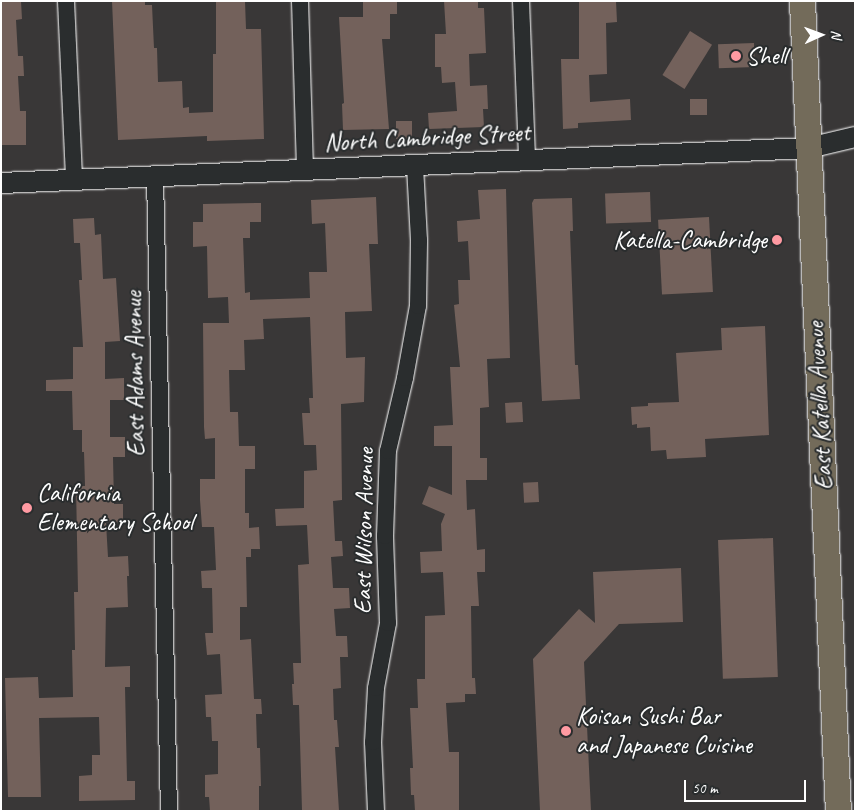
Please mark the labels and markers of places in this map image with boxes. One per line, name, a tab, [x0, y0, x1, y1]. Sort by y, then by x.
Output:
place label: Shell	[746, 41, 787, 71]
marker: Shell	[730, 50, 742, 62]
place label: Katella-Cambridge	[613, 225, 767, 255]
marker: Katella-Cambridge	[771, 234, 783, 246]
place label: California Elementary School	[37, 479, 193, 538]
marker: California Elementary School	[21, 502, 33, 514]
place label: Koisan Sushi Bar and Japanese Cuisine	[576, 702, 752, 761]
marker: Koisan Sushi Bar and Japanese Cuisine	[560, 725, 572, 737]

